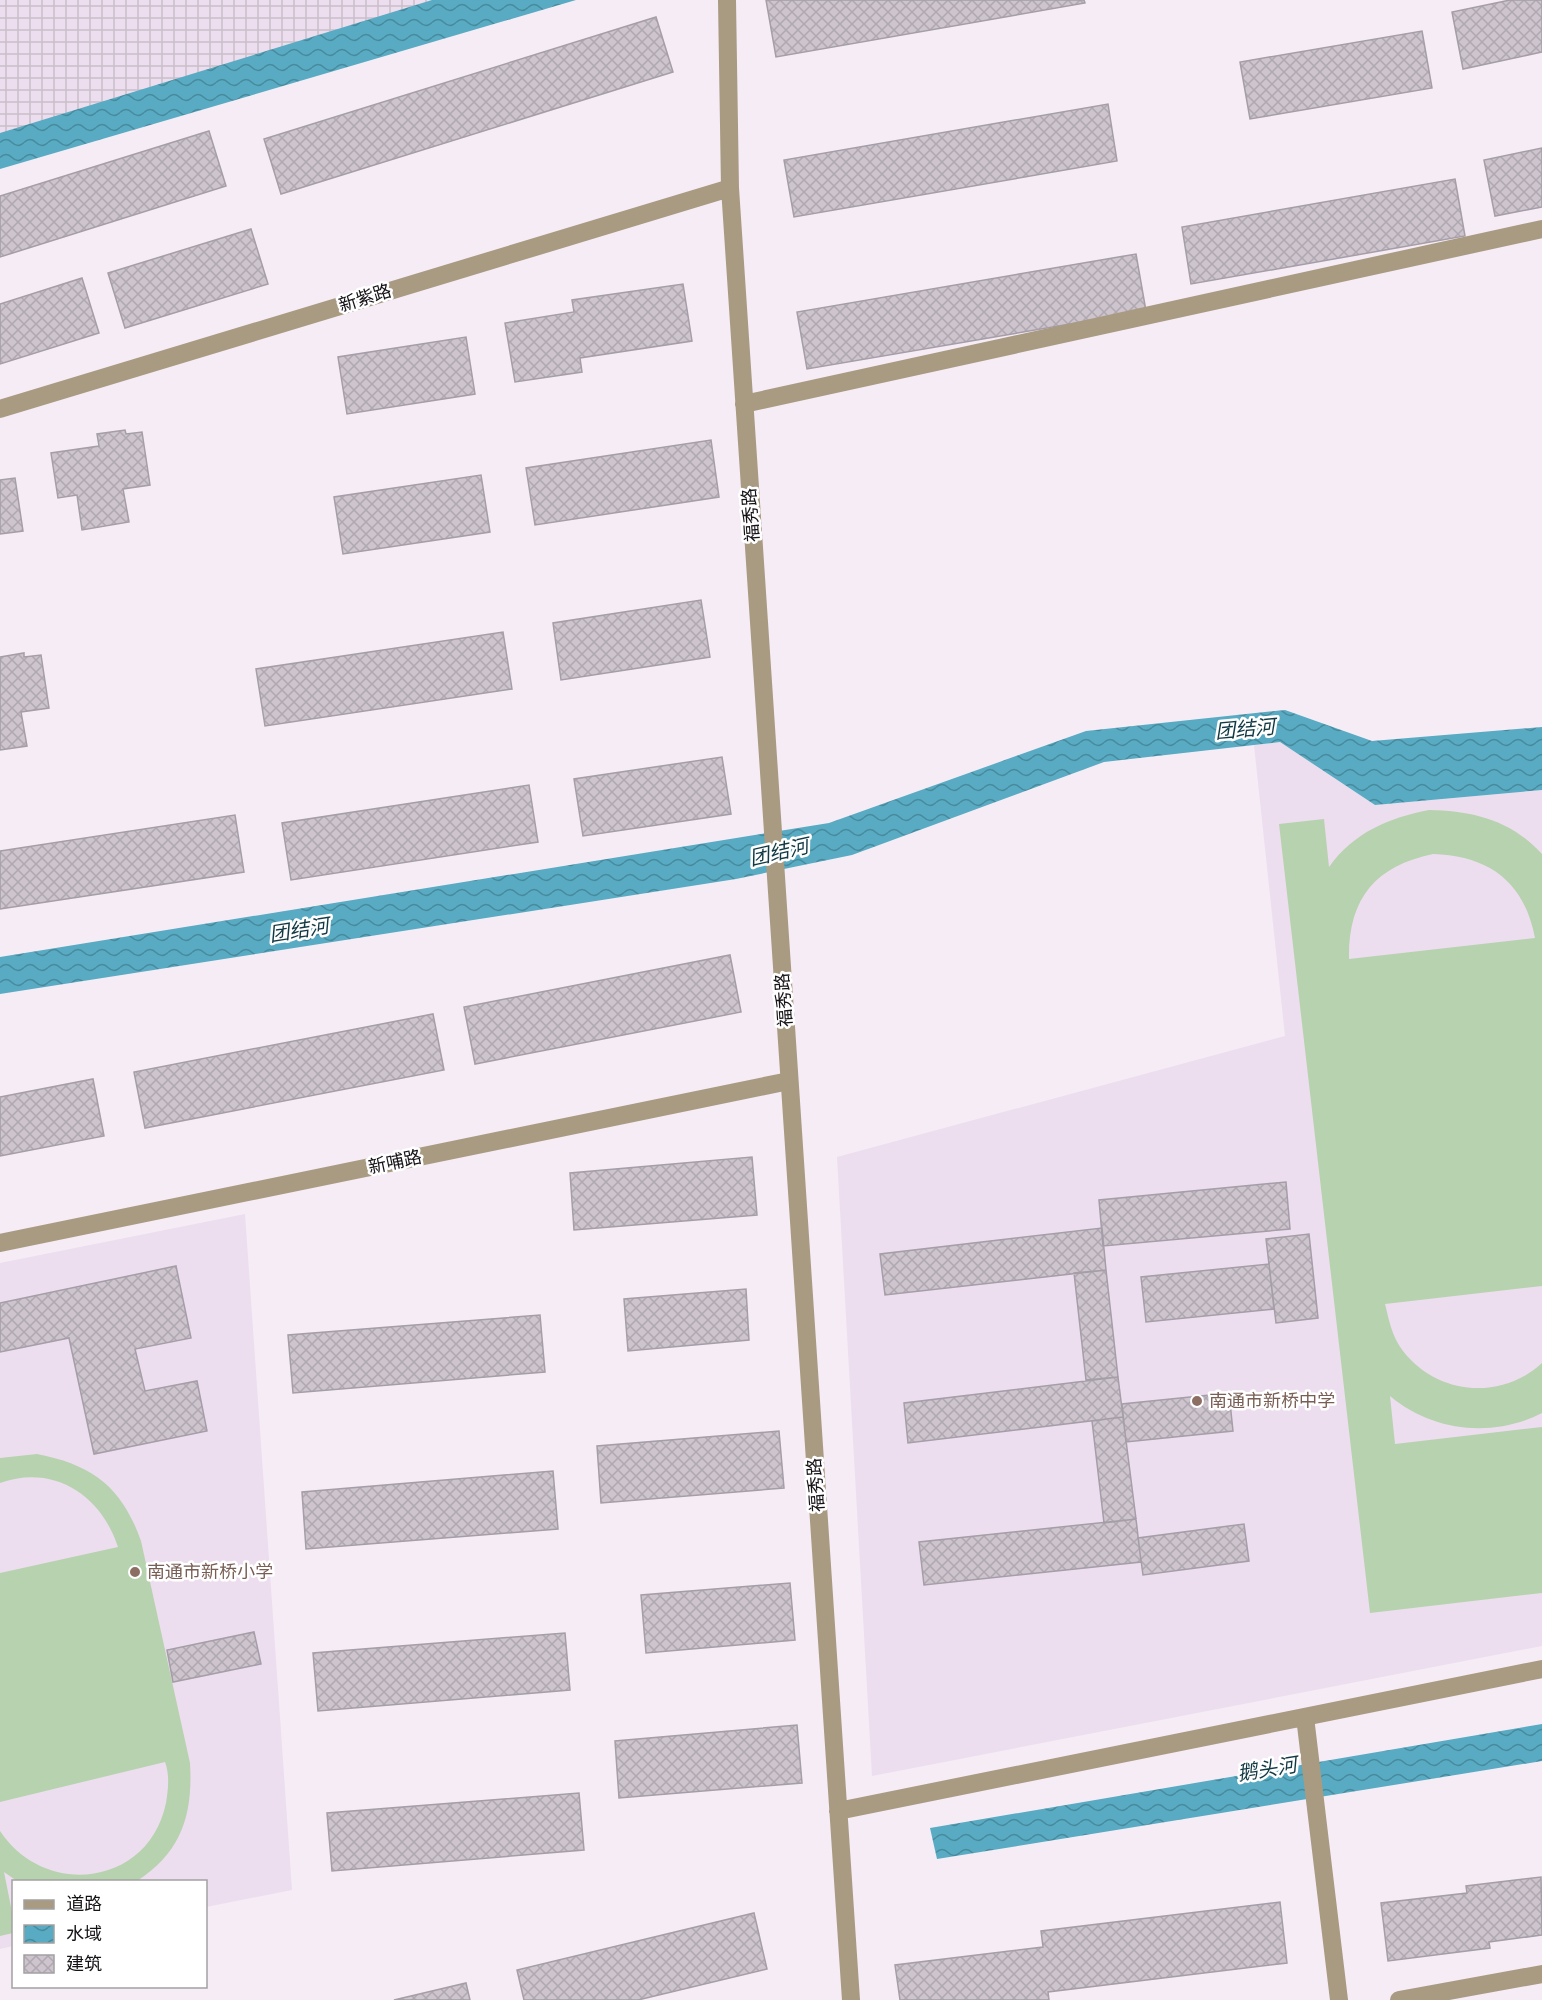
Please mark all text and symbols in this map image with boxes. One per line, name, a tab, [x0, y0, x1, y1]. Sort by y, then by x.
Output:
street label: 新紫路	[336, 280, 394, 315]
street label: 福秀路	[738, 487, 763, 543]
water label: 团结河	[1214, 714, 1280, 744]
water label: 团结河	[747, 833, 815, 870]
water label: 团结河	[267, 913, 334, 947]
street label: 福秀路	[771, 972, 796, 1028]
street label: 新哺路	[366, 1146, 423, 1177]
place label: 南通市新桥中学	[1209, 1390, 1335, 1411]
marker: 南通市新桥中学	[1190, 1394, 1204, 1408]
street label: 福秀路	[803, 1457, 828, 1513]
place label: 南通市新桥小学	[147, 1561, 273, 1582]
marker: 南通市新桥小学	[128, 1565, 142, 1579]
water label: 鹅头河	[1235, 1752, 1302, 1786]
legend	[12, 1880, 207, 1988]
text: 道路	[66, 1893, 102, 1914]
text: 水域	[66, 1923, 102, 1944]
text: 建筑	[66, 1953, 102, 1974]

